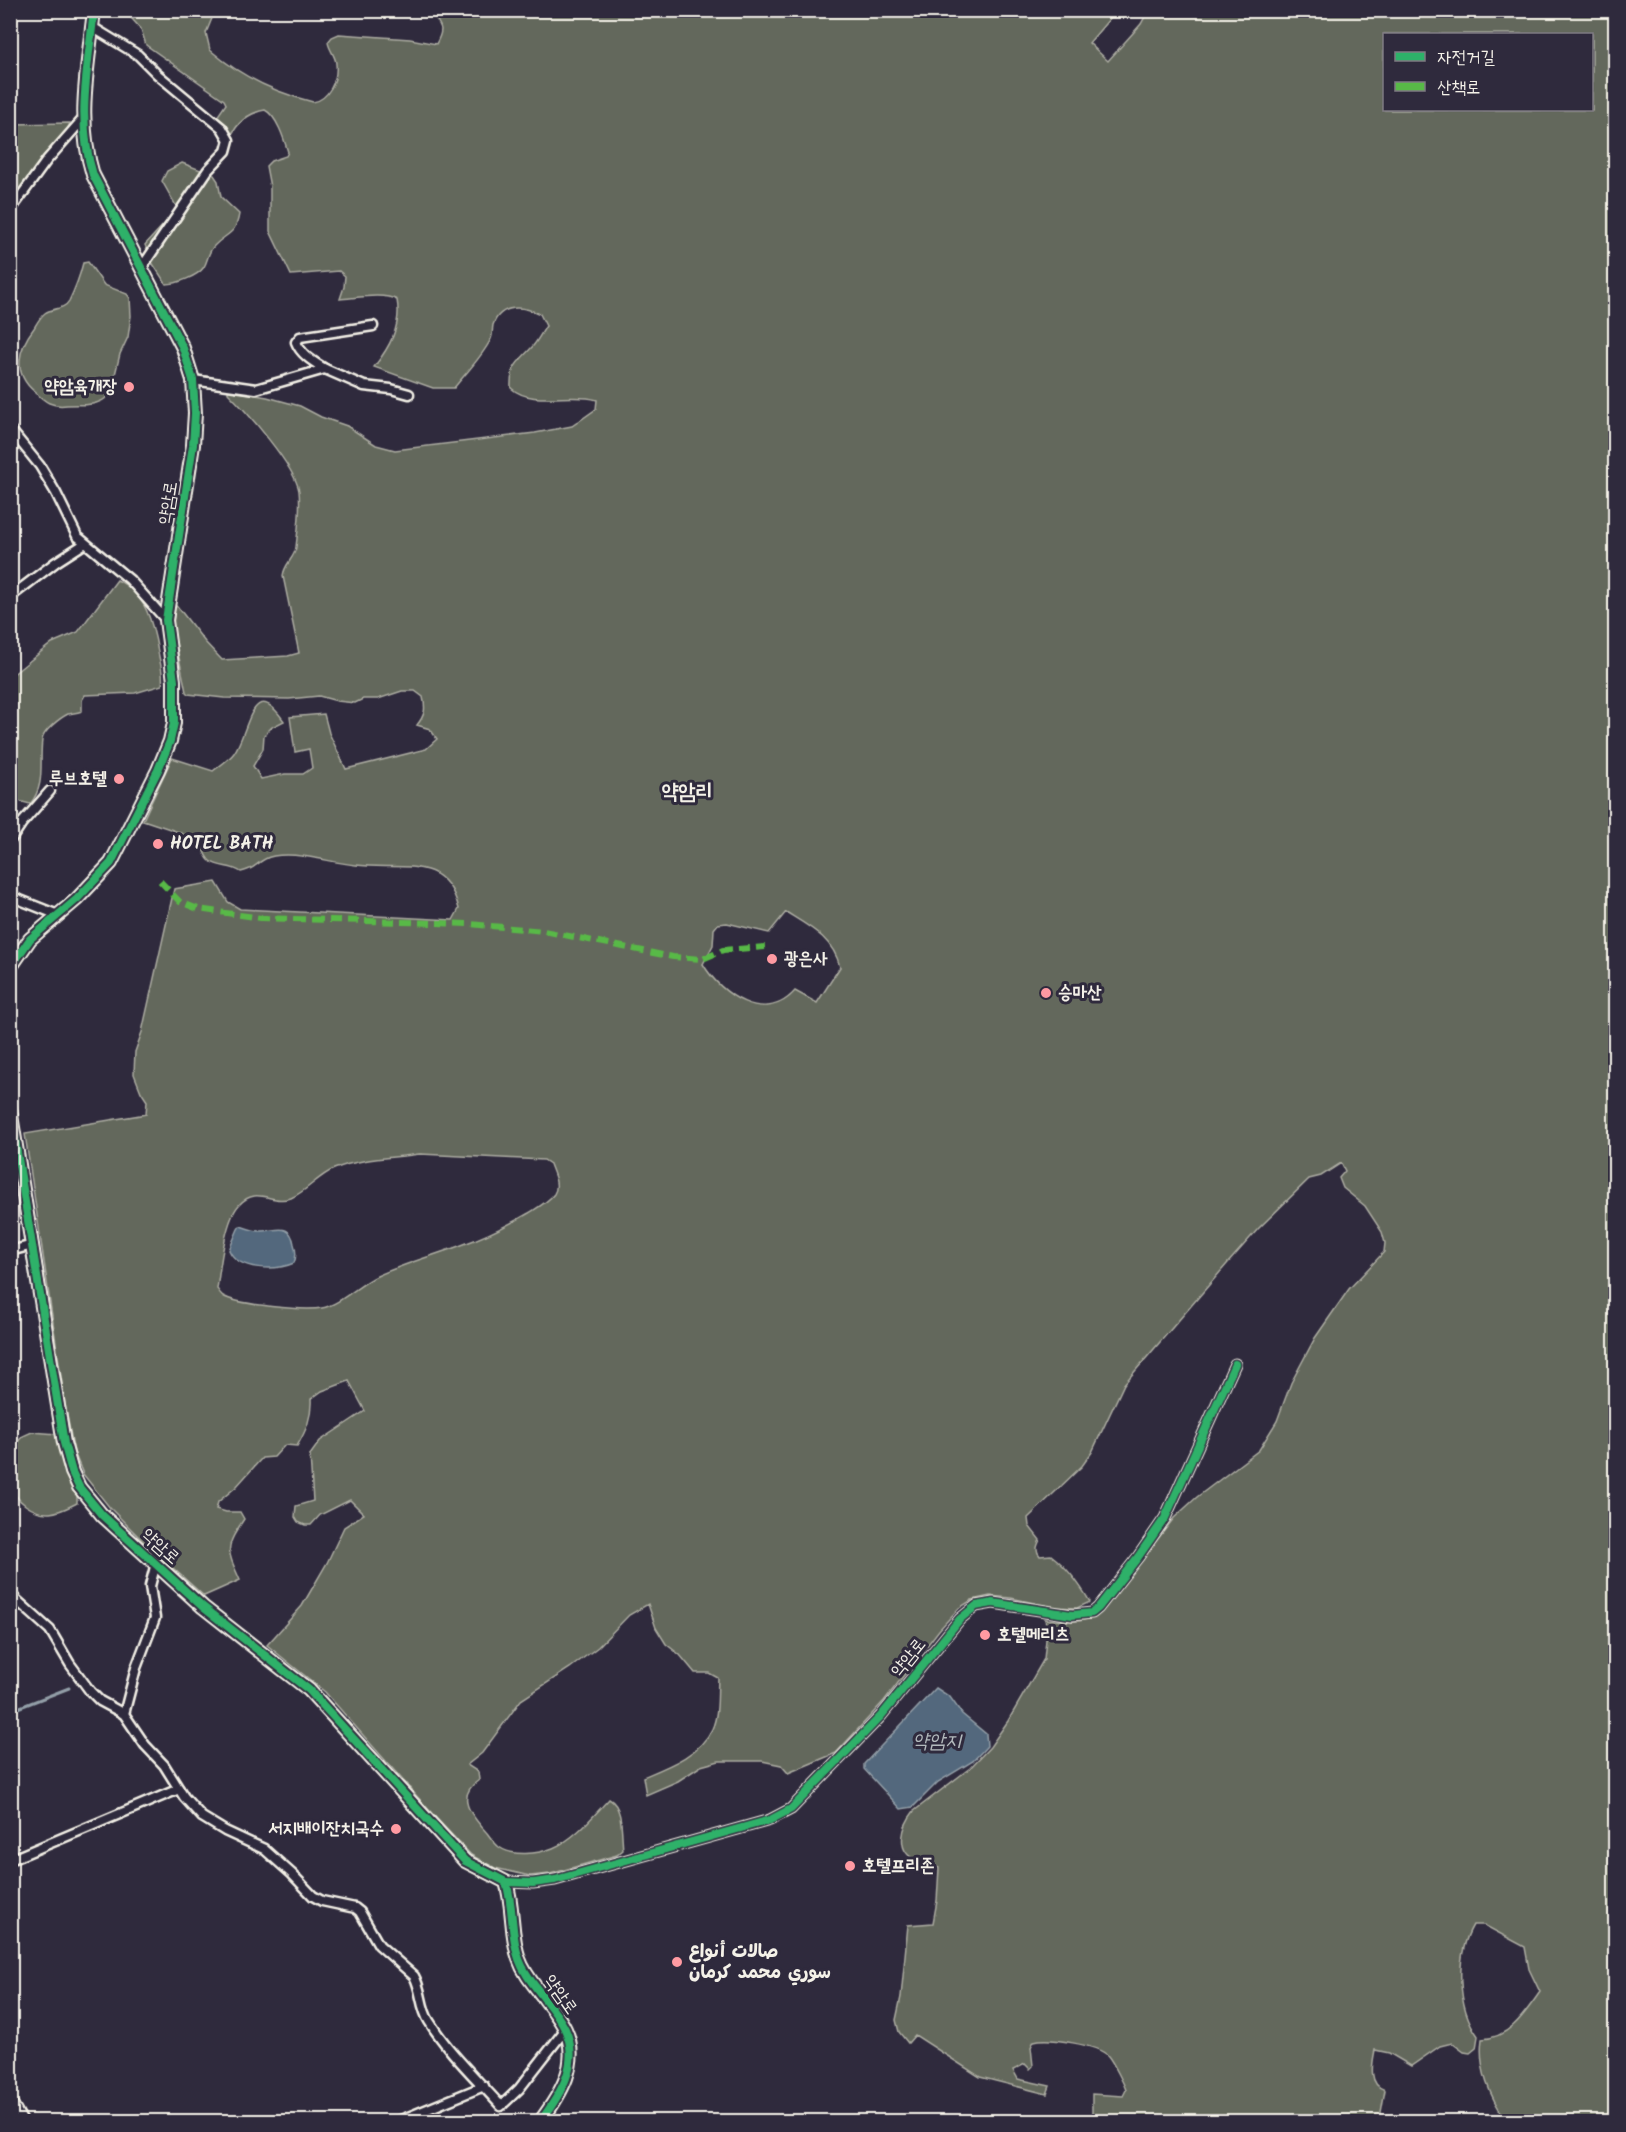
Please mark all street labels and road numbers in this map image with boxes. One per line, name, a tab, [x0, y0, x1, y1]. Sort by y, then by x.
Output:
street label: 약암로	[151, 479, 187, 527]
street label: 약암로	[134, 1522, 186, 1572]
street label: 약암로	[884, 1632, 934, 1684]
street label: 약암로	[536, 1969, 584, 2021]

